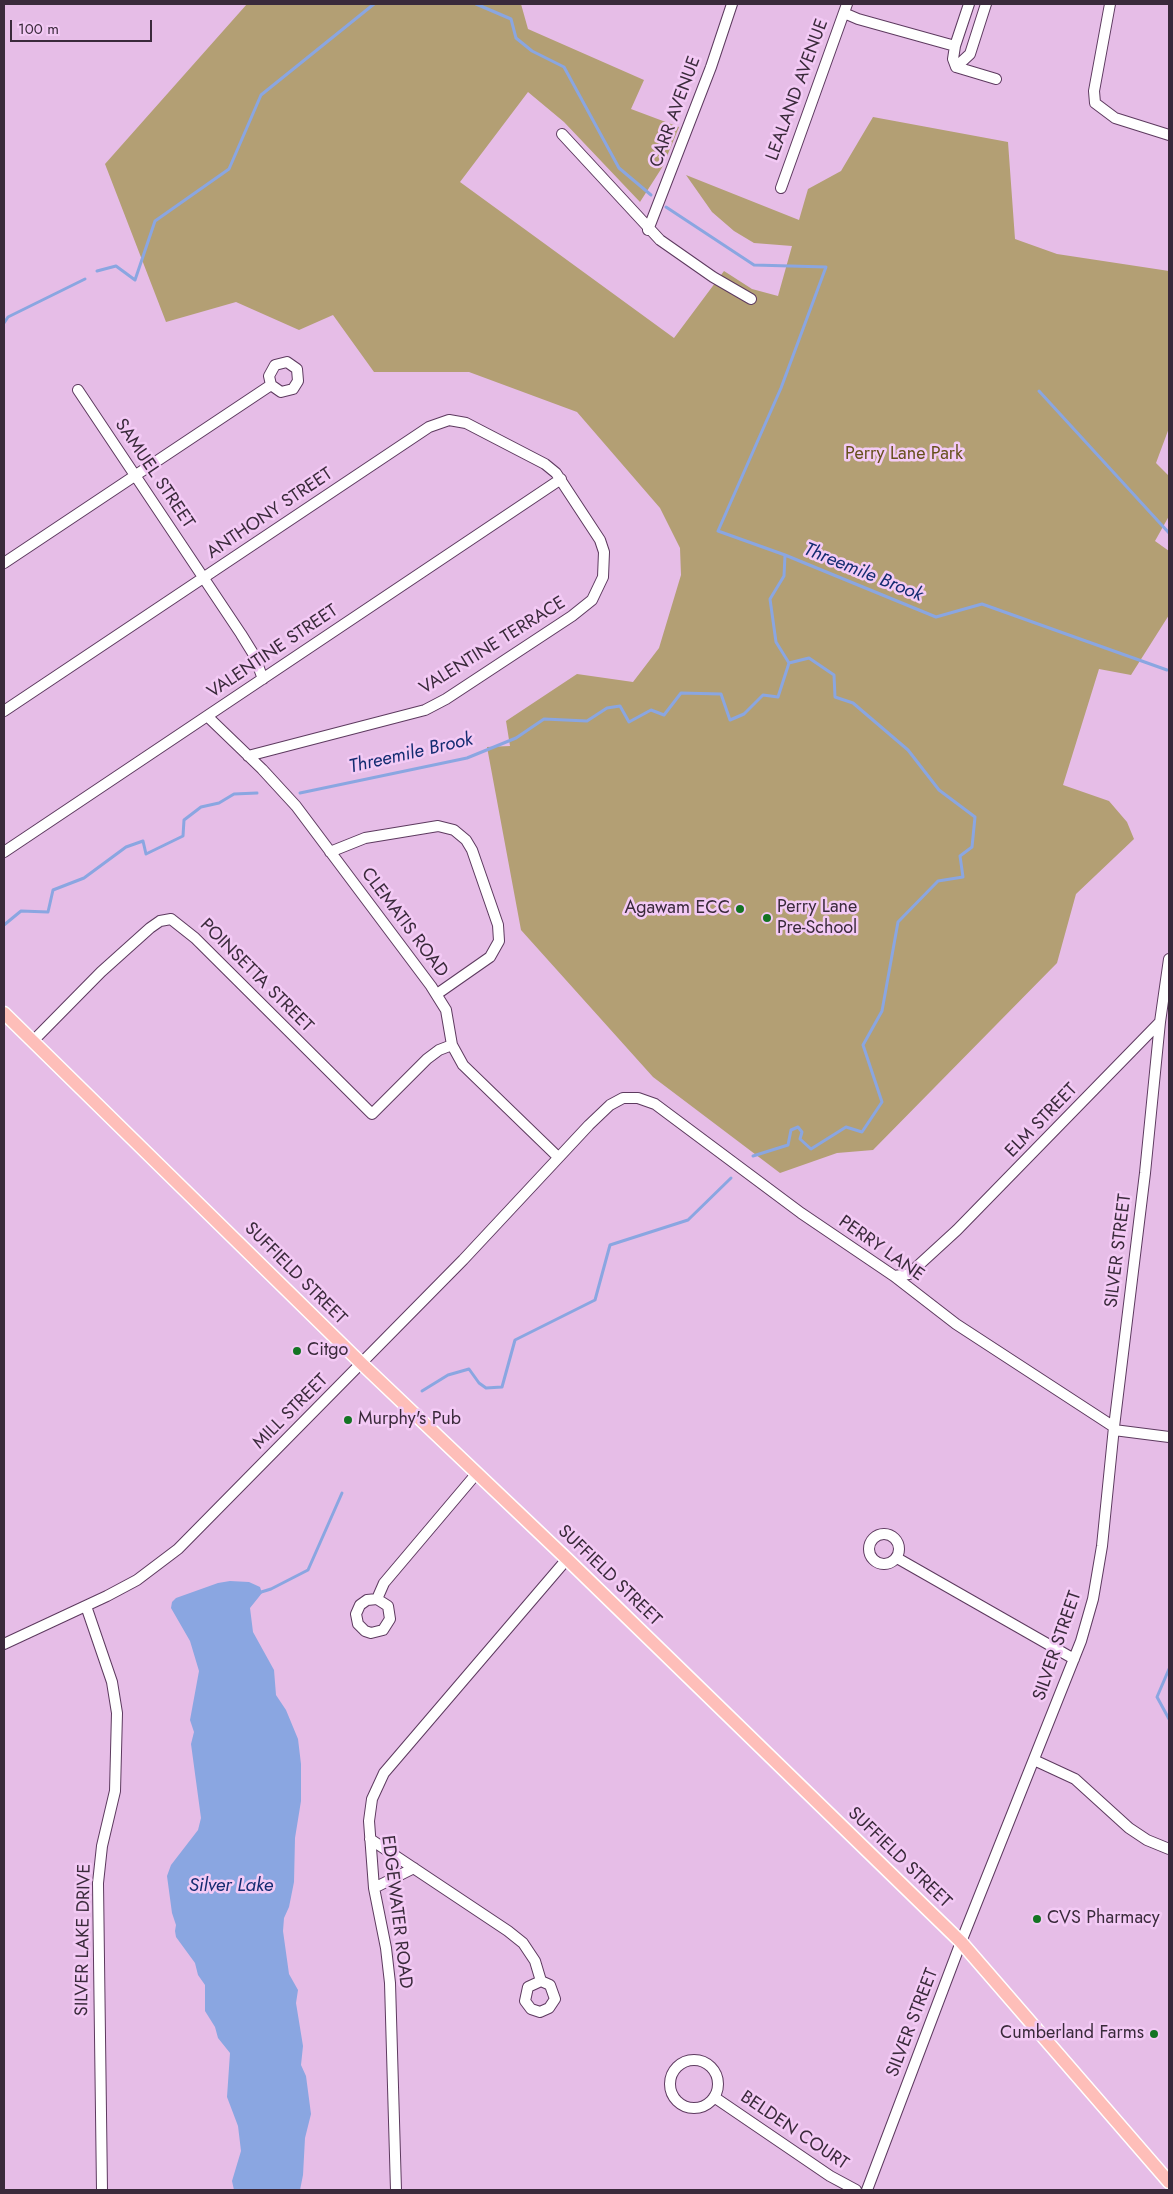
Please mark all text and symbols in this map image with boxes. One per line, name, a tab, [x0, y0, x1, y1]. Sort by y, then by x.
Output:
scale bar	[12, 10, 155, 42]
street label: LEALAND AVENUE	[762, 16, 834, 164]
text: 100 m	[18, 18, 59, 40]
street label: CARR AVENUE	[646, 54, 706, 170]
street label: SAMUEL STREET	[109, 415, 199, 533]
park label: Perry Lane Park	[845, 444, 963, 466]
street label: ANTHONY STREET	[203, 464, 337, 564]
water label: Threemile Brook	[800, 539, 926, 607]
street label: VALENTINE TERRACE	[416, 592, 570, 700]
street label: VALENTINE STREET	[204, 600, 342, 704]
water label: Threemile Brook	[347, 729, 475, 779]
street label: CLEMATIS ROAD	[356, 864, 452, 982]
place label: Perry Lane Pre-School	[777, 897, 857, 940]
place label: Agawam ECC	[624, 898, 730, 920]
marker: Agawam ECC	[734, 903, 746, 915]
marker: Perry Lane Pre-School	[761, 912, 773, 924]
street label: POINSETTA STREET	[195, 915, 317, 1037]
street label: ELM STREET	[1001, 1080, 1083, 1162]
street label: SILVER STREET	[1101, 1193, 1137, 1309]
street label: PERRY LANE	[834, 1212, 928, 1286]
street label: SUFFIELD STREET	[239, 1218, 351, 1330]
place label: Citgo	[307, 1340, 348, 1362]
marker: Citgo	[291, 1345, 303, 1357]
street label: MILL STREET	[249, 1370, 333, 1454]
place label: Murphy's Pub	[358, 1409, 461, 1431]
marker: Murphy's Pub	[342, 1414, 354, 1426]
street label: SUFFIELD STREET	[553, 1521, 665, 1631]
street label: SILVER STREET	[1029, 1588, 1087, 1704]
street label: SUFFIELD STREET	[843, 1803, 955, 1913]
street label: EDGEWATER ROAD	[376, 1834, 416, 1990]
street label: SILVER LAKE DRIVE	[72, 1864, 96, 2016]
water label: Silver Lake	[189, 1875, 273, 1897]
place label: CVS Pharmacy	[1047, 1908, 1160, 1930]
marker: CVS Pharmacy	[1031, 1913, 1043, 1925]
street label: SILVER STREET	[882, 1966, 944, 2080]
place label: Cumberland Farms	[1000, 2023, 1144, 2045]
marker: Cumberland Farms	[1148, 2028, 1160, 2040]
street label: BELDEN COURT	[736, 2087, 852, 2175]

